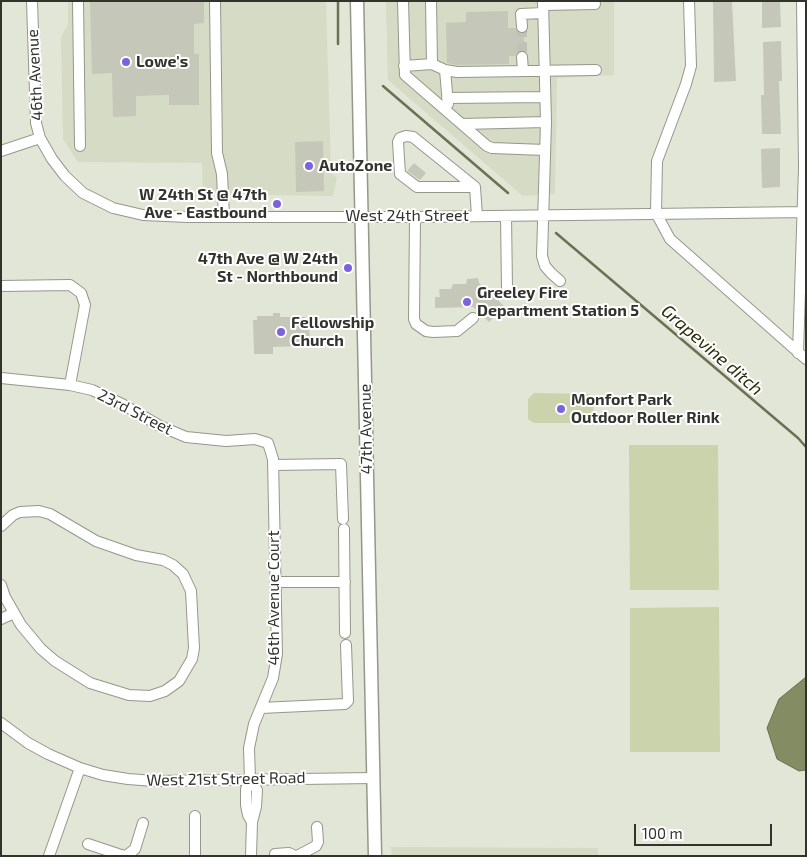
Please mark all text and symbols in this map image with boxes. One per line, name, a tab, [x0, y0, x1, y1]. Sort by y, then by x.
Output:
street label: 46th Avenue	[23, 29, 47, 121]
place label: Lowe's	[136, 52, 188, 72]
marker: Lowe's	[120, 56, 132, 68]
place label: AutoZone	[319, 156, 392, 176]
marker: AutoZone	[303, 160, 315, 172]
place label: W 24th St @ 47th Ave - Eastbound	[139, 185, 267, 223]
marker: W 24th St @ 47th Ave - Eastbound	[271, 198, 283, 210]
street label: West 24th Street	[345, 206, 469, 226]
place label: 47th Ave @ W 24th St - Northbound	[198, 249, 338, 287]
marker: 47th Ave @ W 24th St - Northbound	[342, 262, 354, 274]
place label: Greeley Fire Department Station 5	[477, 283, 639, 321]
marker: Greeley Fire Department Station 5	[461, 296, 473, 308]
water label: Grapevine ditch	[657, 300, 767, 400]
place label: Fellowship Church	[291, 313, 374, 351]
marker: Fellowship Church	[275, 326, 287, 338]
street label: 47th Avenue	[356, 384, 376, 474]
street label: 23rd Street	[94, 385, 176, 439]
place label: Monfort Park Outdoor Roller Rink	[571, 390, 720, 428]
marker: Monfort Park Outdoor Roller Rink	[555, 403, 567, 415]
street label: 46th Avenue Court	[264, 531, 284, 665]
street label: West 21st Street Road	[146, 768, 306, 790]
scale bar	[637, 814, 774, 846]
text: 100 m	[642, 824, 683, 842]

